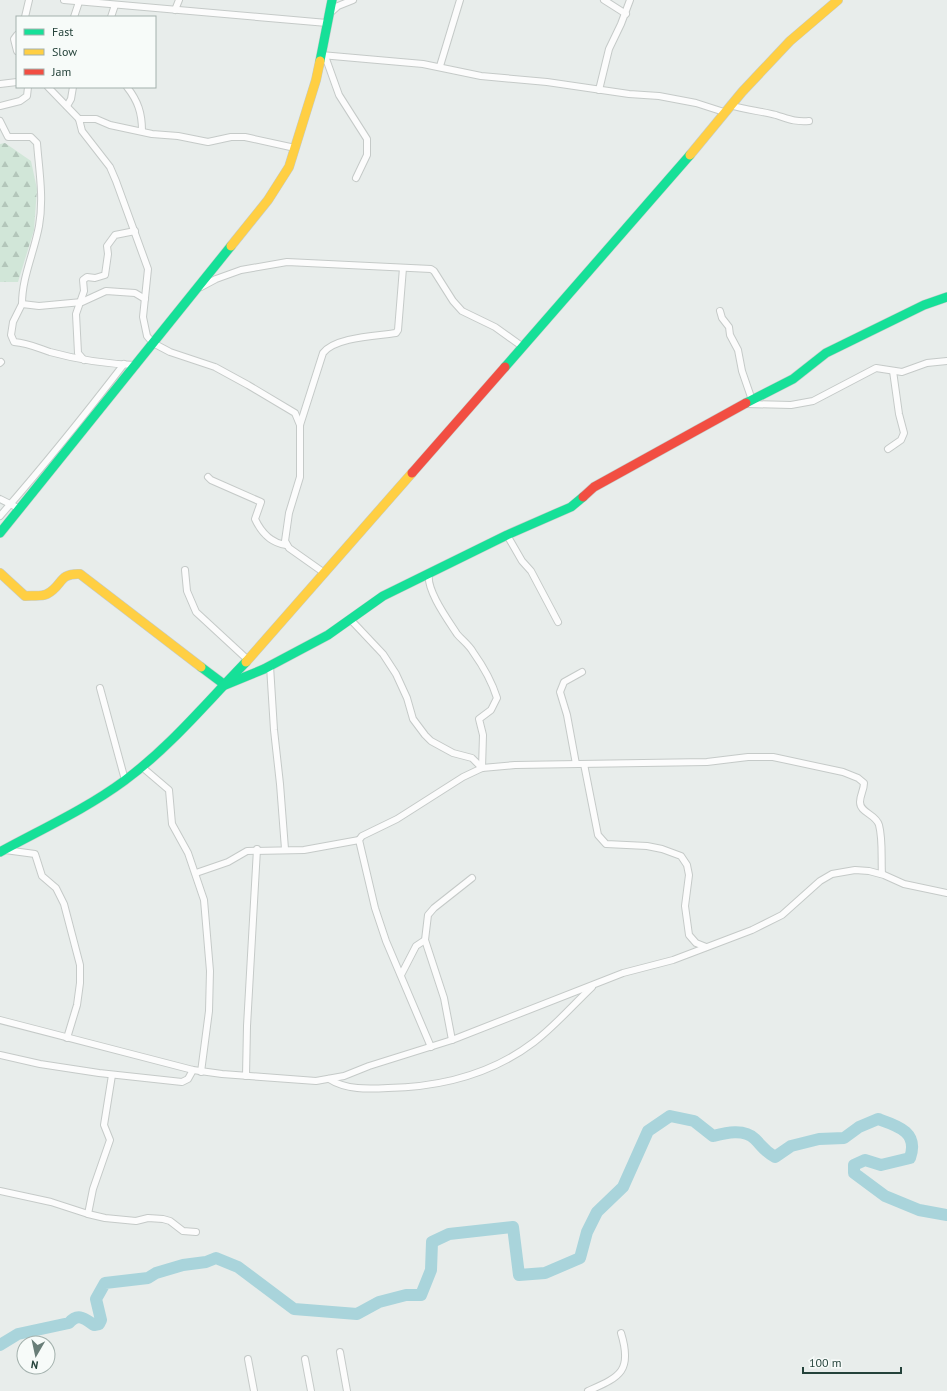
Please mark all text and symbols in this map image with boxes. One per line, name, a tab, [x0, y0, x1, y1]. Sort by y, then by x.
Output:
legend	[16, 16, 156, 88]
text: Fast	[52, 24, 73, 39]
text: Slow	[52, 44, 77, 59]
text: Jam	[51, 64, 71, 79]
north arrow	[16, 1335, 56, 1375]
scale bar	[803, 1349, 901, 1375]
text: 100 m	[809, 1355, 842, 1370]
text: N	[30, 1357, 39, 1372]

